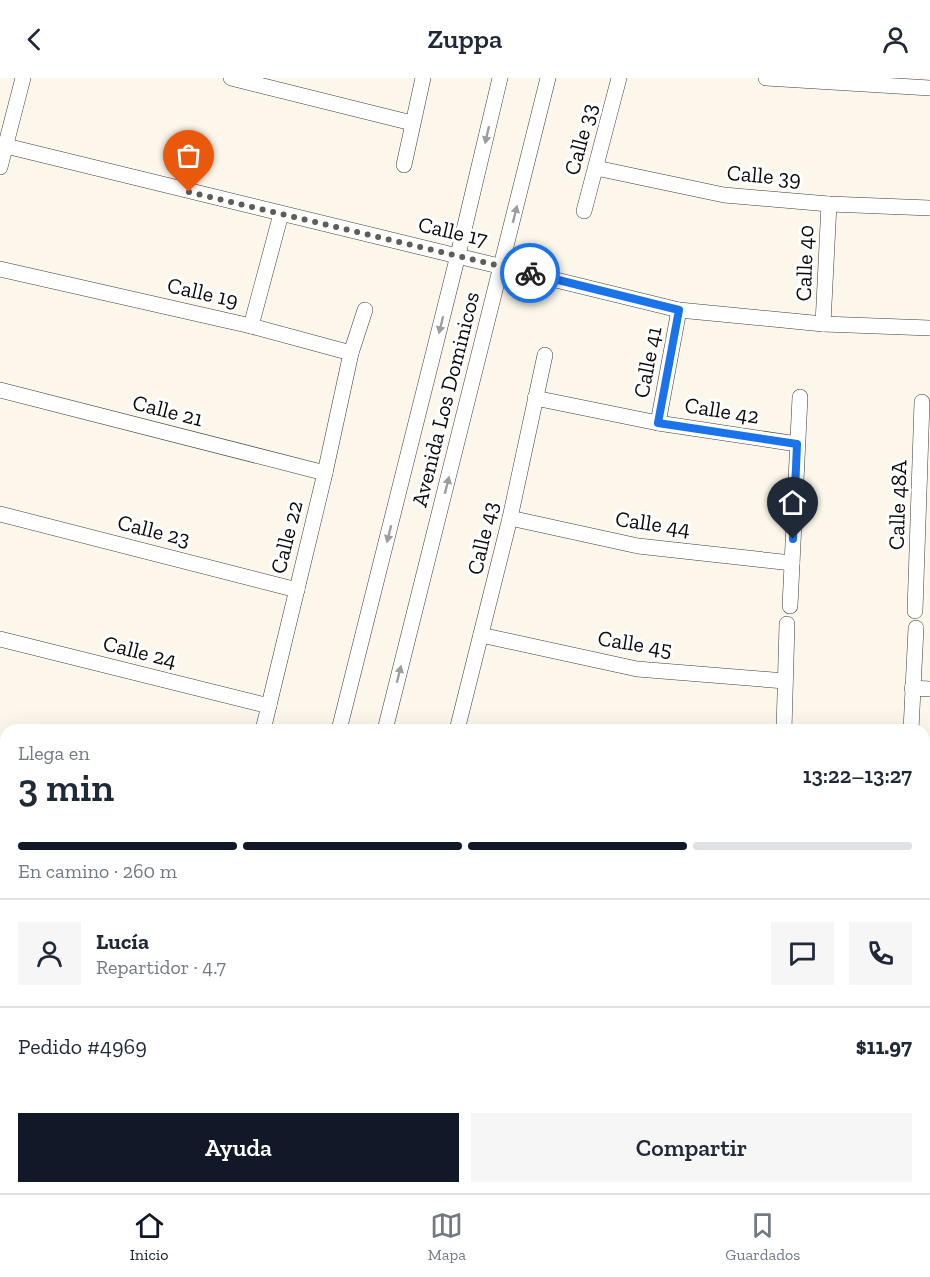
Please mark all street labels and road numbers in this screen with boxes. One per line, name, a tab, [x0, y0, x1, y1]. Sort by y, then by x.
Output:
street label: Calle 33	[558, 100, 603, 178]
street label: Calle 39	[726, 159, 802, 192]
street label: Calle 17	[416, 210, 491, 253]
street label: Calle 40	[790, 224, 819, 302]
street label: Calle 19	[165, 271, 241, 314]
street label: Avenida Los Dominicos	[406, 289, 485, 509]
street label: Calle 41	[627, 324, 668, 400]
street label: Calle 21	[130, 389, 206, 432]
street label: Calle 42	[683, 391, 761, 430]
street label: Calle 48A	[882, 459, 913, 550]
street label: Calle 22	[264, 498, 309, 577]
street label: Calle 43	[461, 499, 504, 577]
street label: Calle 44	[614, 505, 692, 542]
street label: Calle 23	[115, 508, 193, 553]
street label: Calle 45	[596, 624, 674, 663]
street label: Calle 24	[100, 629, 180, 674]

